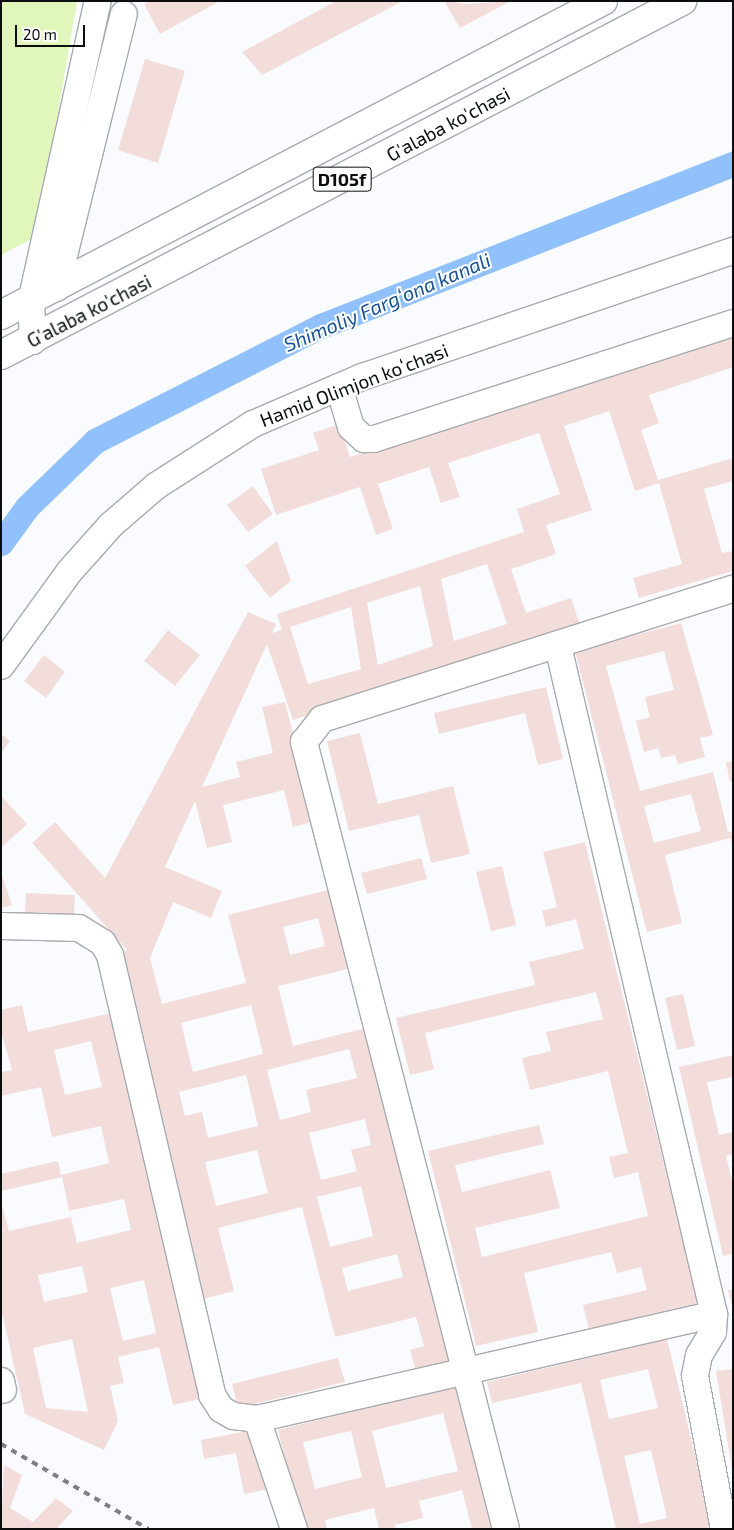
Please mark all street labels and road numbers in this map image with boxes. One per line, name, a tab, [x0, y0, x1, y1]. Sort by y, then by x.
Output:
street label: G'alaba ko'chasi	[382, 82, 514, 166]
road number: D105f	[312, 163, 372, 194]
street label: G'alaba ko'chasi	[23, 270, 155, 352]
street label: Hamid Olimjon koʻchasi	[257, 339, 451, 431]

